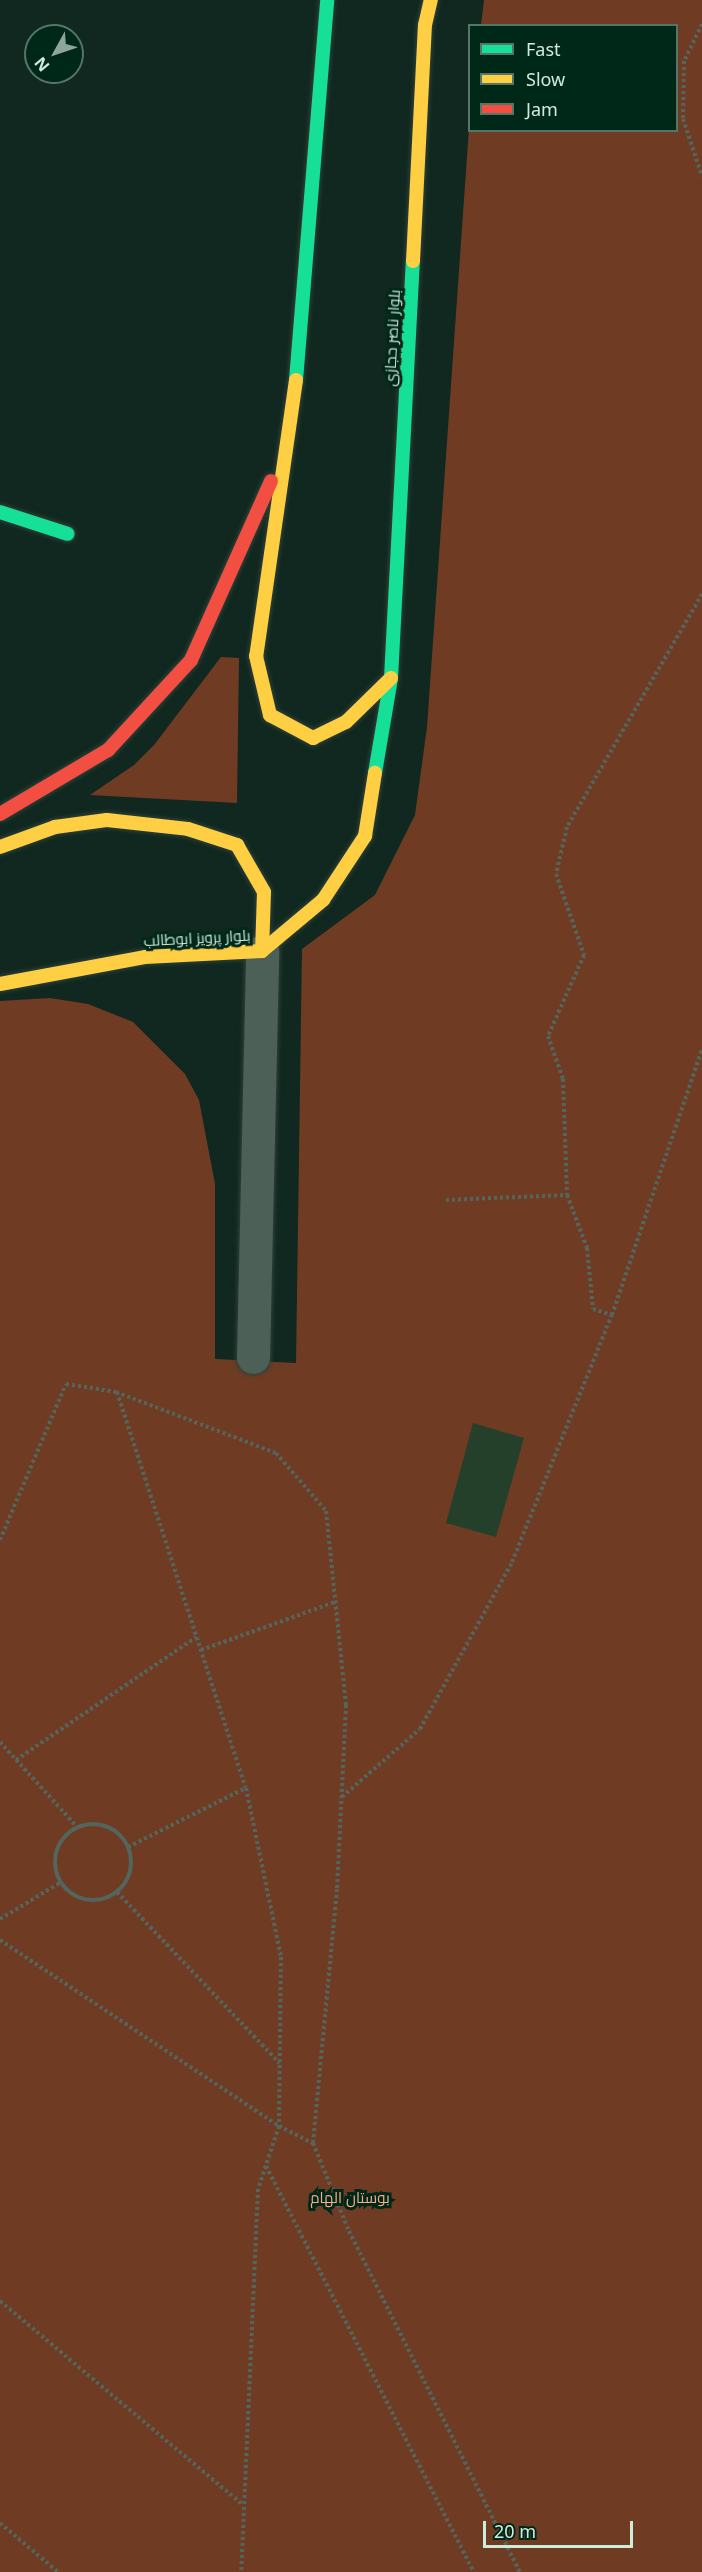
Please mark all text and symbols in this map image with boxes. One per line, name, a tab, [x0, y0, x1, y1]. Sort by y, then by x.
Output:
north arrow	[24, 24, 84, 84]
legend	[468, 24, 678, 132]
text: Fast	[526, 37, 561, 61]
text: N	[29, 52, 54, 76]
text: Slow	[526, 67, 565, 91]
text: Jam	[526, 97, 558, 121]
street label: بلوار ناصر حجازی	[380, 289, 404, 387]
street label: بلوار پرویز ابوطالب	[143, 926, 251, 950]
park label: بوستان الهام	[310, 2189, 390, 2207]
scale bar	[486, 2509, 636, 2547]
text: 20 m	[494, 2519, 536, 2543]

